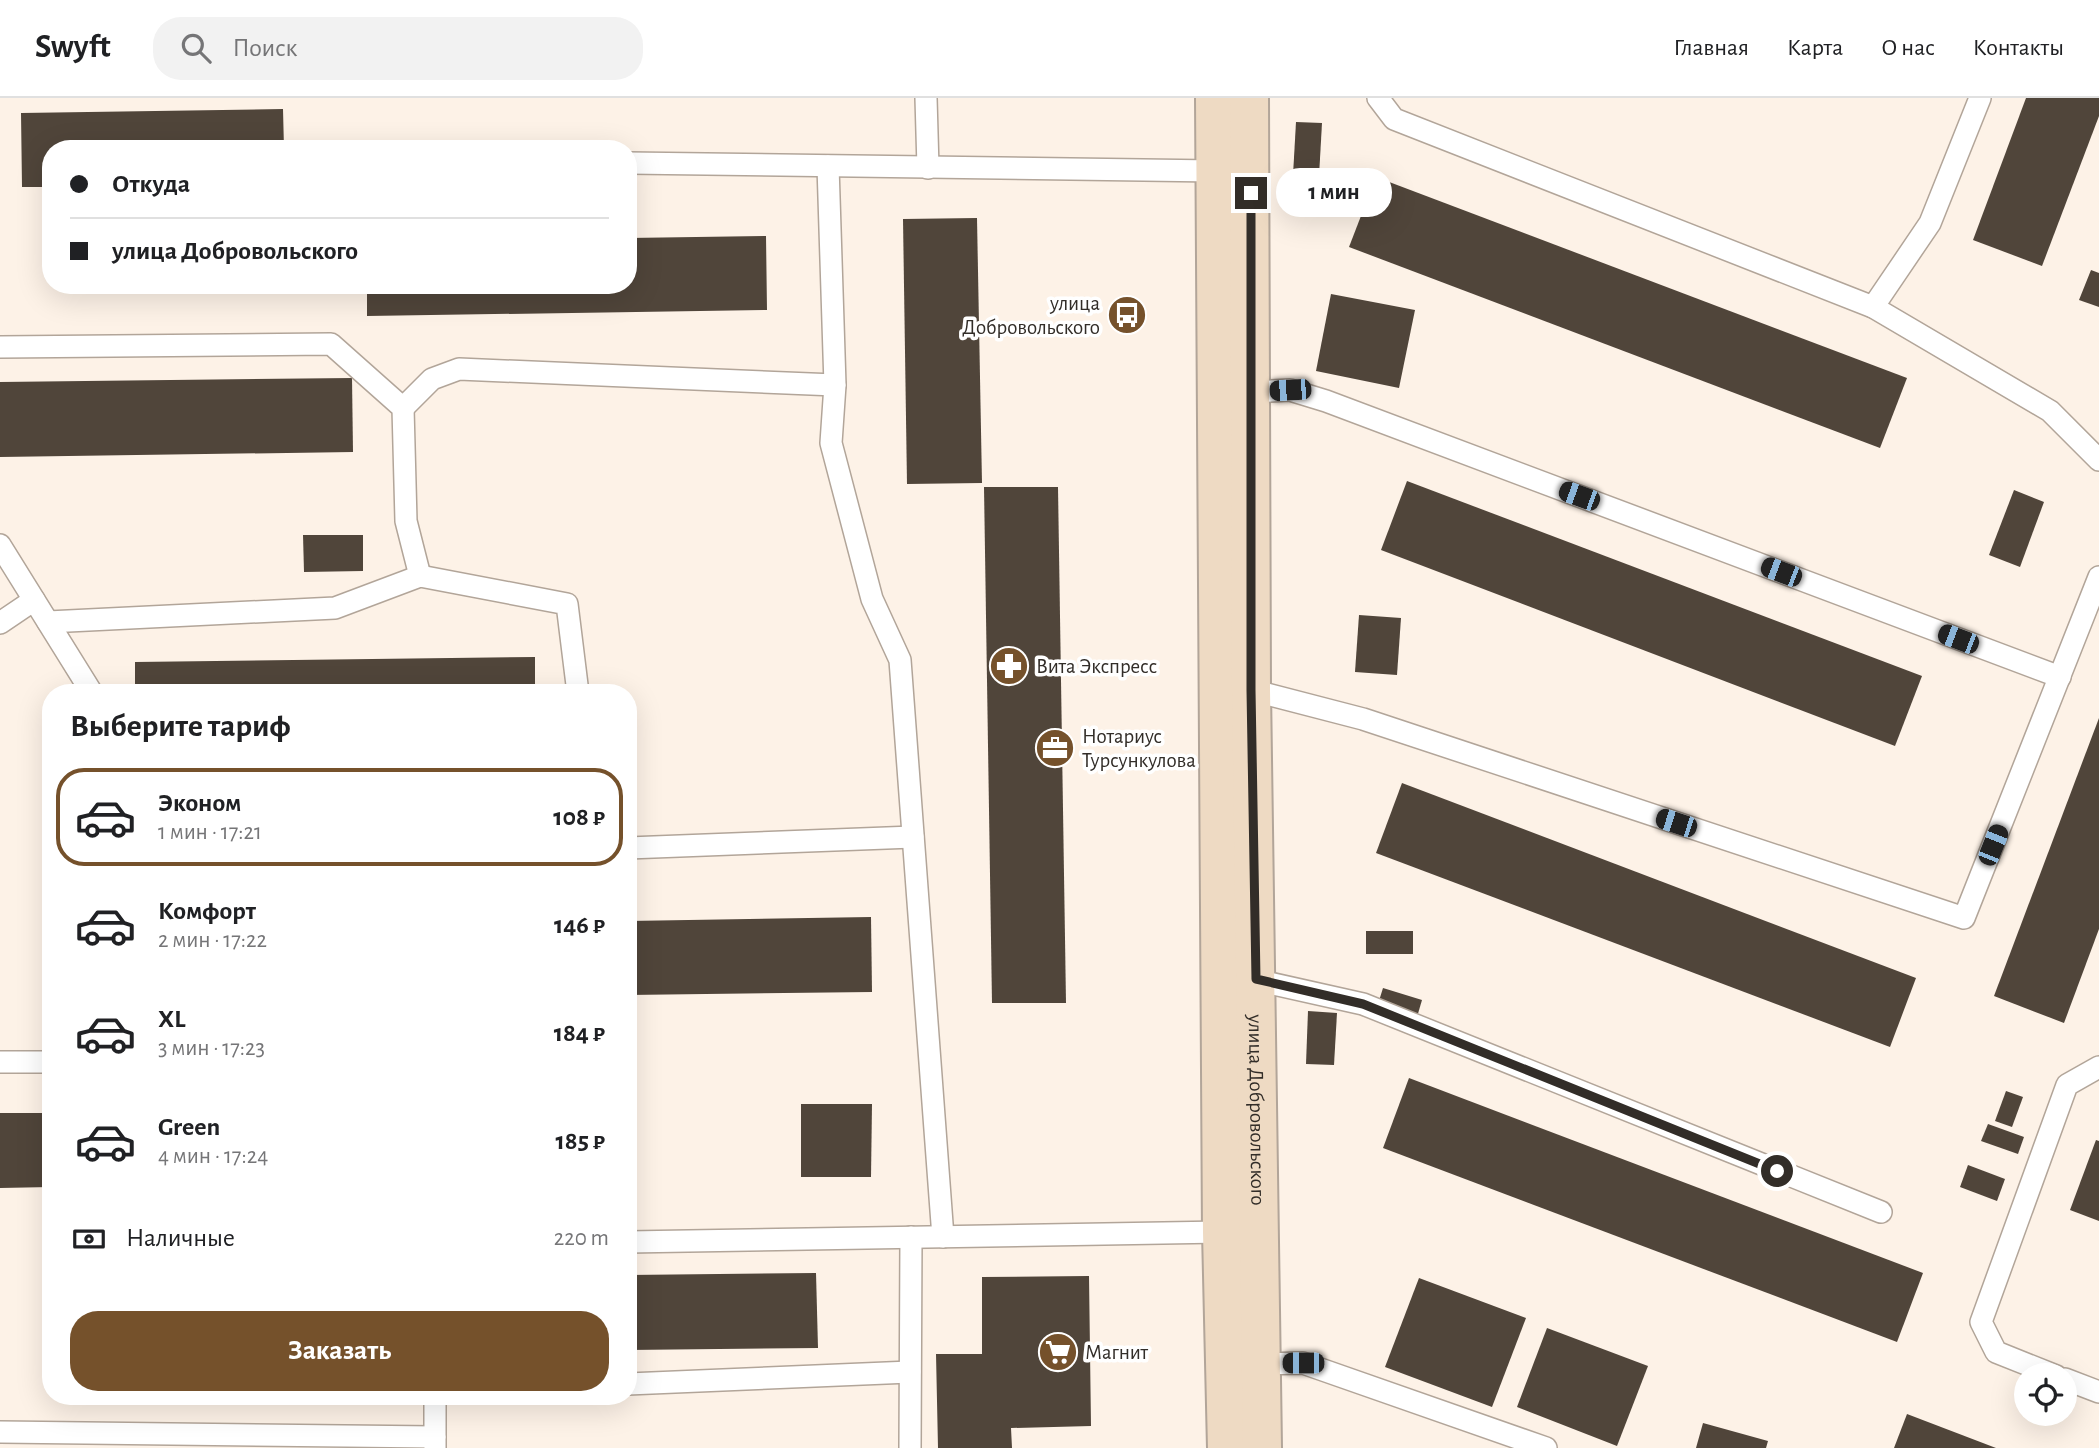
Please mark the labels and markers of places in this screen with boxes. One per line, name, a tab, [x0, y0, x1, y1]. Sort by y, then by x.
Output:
place label: улица Добровольского	[962, 293, 1100, 338]
bus stop icon: улица Добровольского	[1106, 294, 1148, 336]
pharmacy icon: Вита Экспресс	[988, 645, 1030, 687]
place label: Вита Экспресс	[1036, 656, 1157, 677]
place label: Нотариус Турсункулова	[1082, 726, 1196, 771]
office icon: Нотариус Турсункулова	[1034, 727, 1076, 769]
supermarket icon: Магнит	[1037, 1331, 1079, 1373]
place label: Магнит	[1085, 1342, 1149, 1363]

